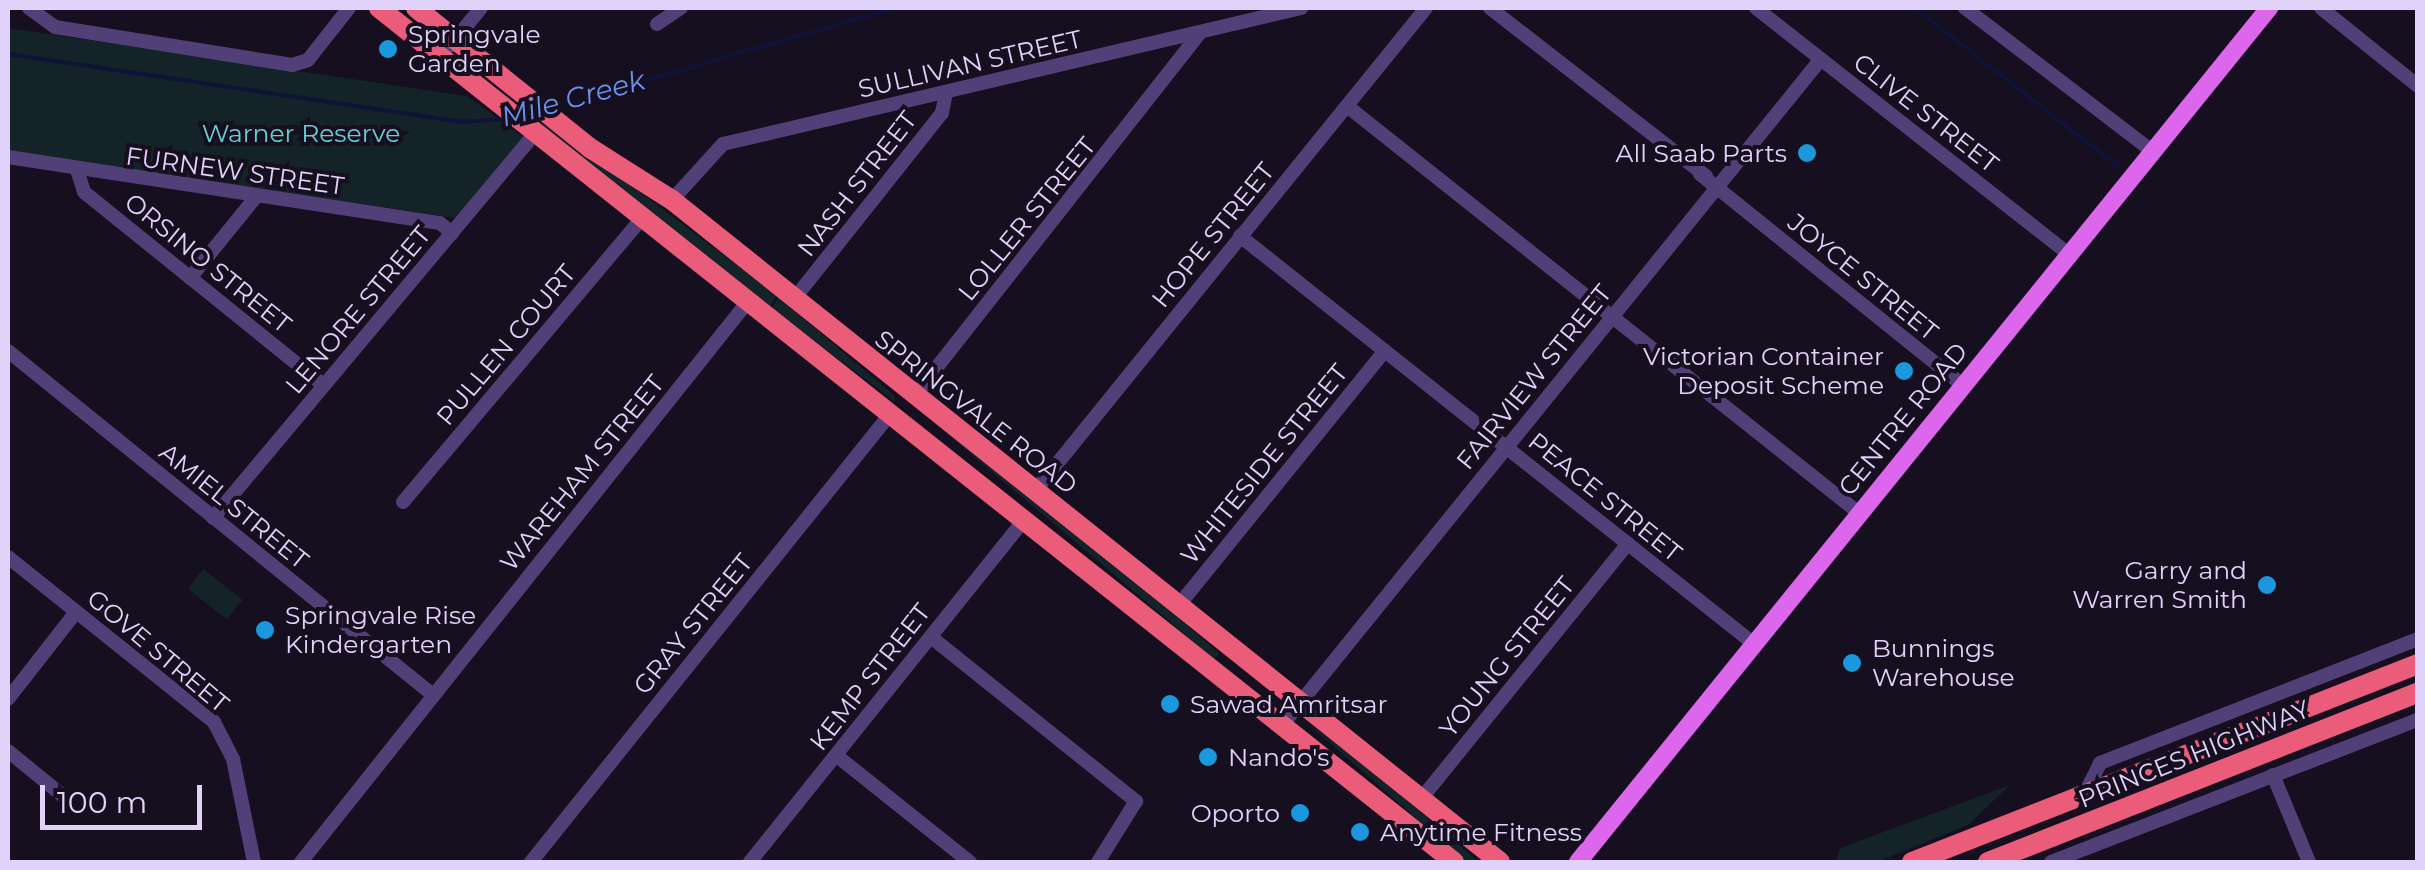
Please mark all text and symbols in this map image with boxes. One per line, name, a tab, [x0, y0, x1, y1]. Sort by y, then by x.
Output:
place label: Springvale Garden	[408, 20, 541, 79]
street label: SULLIVAN STREET	[855, 24, 1085, 104]
marker: Springvale Garden	[377, 38, 399, 60]
street label: CLIVE STREET	[1848, 47, 2004, 179]
water label: Mile Creek	[497, 63, 649, 133]
street label: NASH STREET	[791, 105, 923, 263]
park label: Warner Reserve	[202, 118, 400, 148]
street label: LOLLER STREET	[952, 131, 1102, 307]
place label: All Saab Parts	[1616, 138, 1787, 168]
street label: FURNEW STREET	[124, 141, 346, 201]
marker: All Saab Parts	[1796, 142, 1818, 164]
street label: HOPE STREET	[1145, 157, 1281, 313]
street label: ORSINO STREET	[119, 187, 297, 339]
street label: JOYCE STREET	[1782, 207, 1944, 347]
street label: LENORE STREET	[279, 220, 437, 400]
street label: PULLEN COURT	[430, 259, 582, 431]
street label: FAIRVIEW STREET	[1450, 278, 1618, 476]
street label: SPRINGVALE ROAD	[869, 324, 1083, 500]
street label: CENTRE ROAD	[1832, 337, 1974, 501]
place label: Victorian Container Deposit Scheme	[1643, 342, 1884, 401]
street label: WHITESIDE STREET	[1174, 358, 1354, 570]
marker: Victorian Container Deposit Scheme	[1893, 360, 1915, 382]
street label: WAREHAM STREET	[494, 369, 670, 577]
street label: PEACE STREET	[1522, 426, 1688, 568]
street label: AMIEL STREET	[154, 437, 314, 575]
street label: GRAY STREET	[627, 548, 759, 700]
place label: Garry and Warren Smith	[2072, 556, 2247, 615]
street label: YOUNG STREET	[1433, 571, 1581, 743]
marker: Garry and Warren Smith	[2256, 574, 2278, 596]
street label: GOVE STREET	[81, 583, 235, 719]
street label: KEMP STREET	[803, 598, 937, 756]
place label: Springvale Rise Kindergarten	[285, 601, 476, 660]
marker: Springvale Rise Kindergarten	[254, 619, 276, 641]
place label: Bunnings Warehouse	[1872, 634, 2015, 693]
marker: Bunnings Warehouse	[1841, 652, 1863, 674]
place label: Sawad Amritsar	[1190, 689, 1388, 719]
marker: Sawad Amritsar	[1159, 693, 1181, 715]
street label: PRINCES HIGHWAY	[2074, 694, 2314, 814]
place label: Nando's	[1228, 742, 1329, 772]
marker: Nando's	[1197, 746, 1219, 768]
scale bar	[45, 765, 208, 827]
text: 100 m	[57, 784, 147, 821]
place label: Oporto	[1191, 798, 1280, 828]
marker: Oporto	[1289, 802, 1311, 824]
place label: Anytime Fitness	[1380, 817, 1582, 847]
marker: Anytime Fitness	[1349, 821, 1371, 843]

